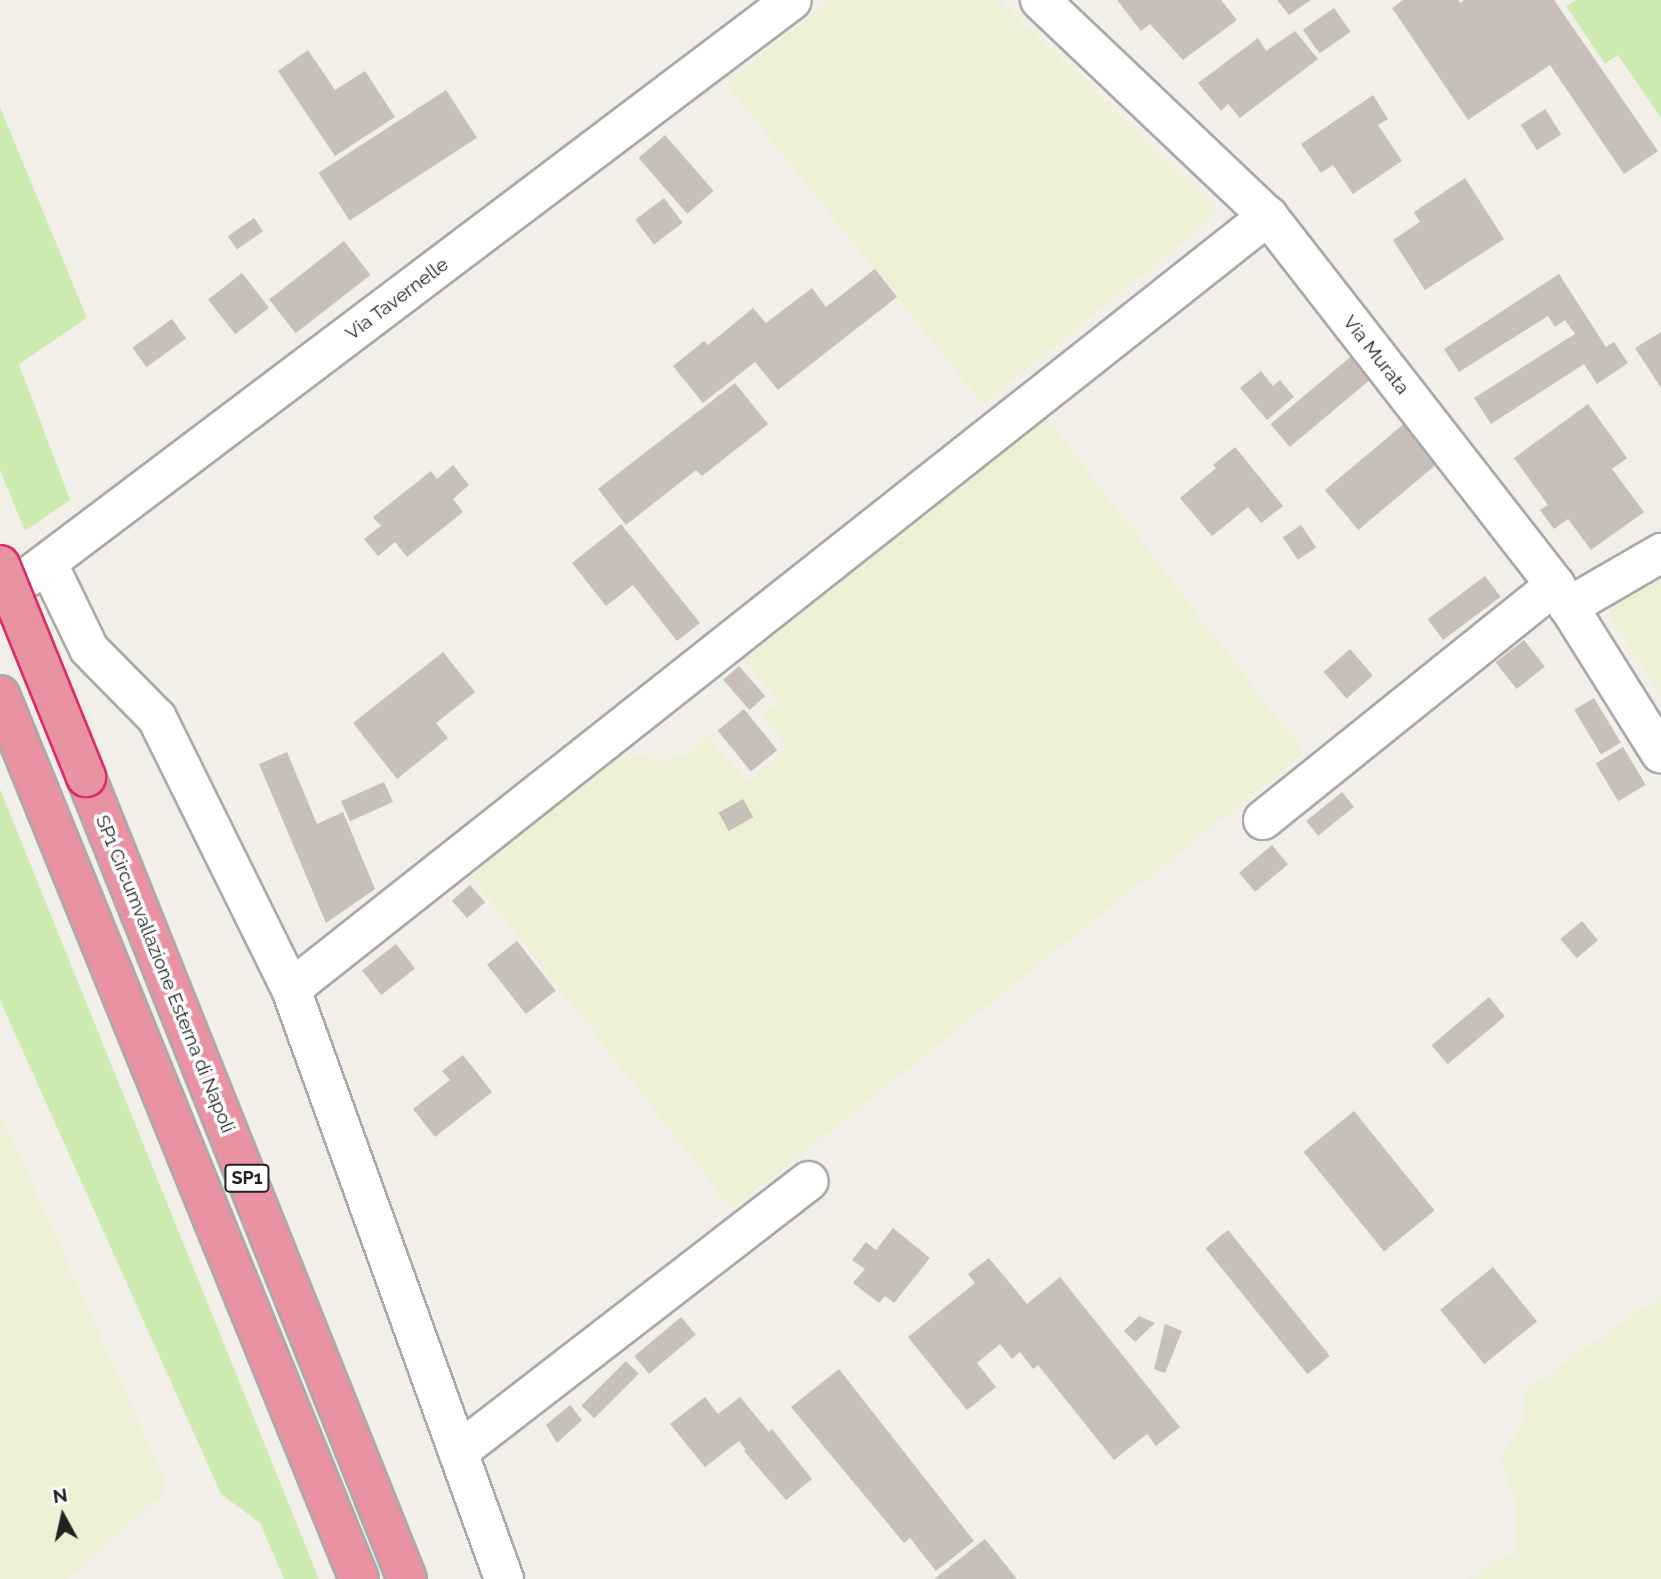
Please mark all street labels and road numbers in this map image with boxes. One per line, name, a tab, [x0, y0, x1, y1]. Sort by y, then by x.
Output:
street label: Via Tavernelle	[341, 253, 453, 345]
street label: Via Murata	[1338, 311, 1414, 399]
street label: SP1 Circumvallazione Esterna di Napoli	[91, 812, 239, 1136]
road number: SP1	[224, 1163, 270, 1192]

